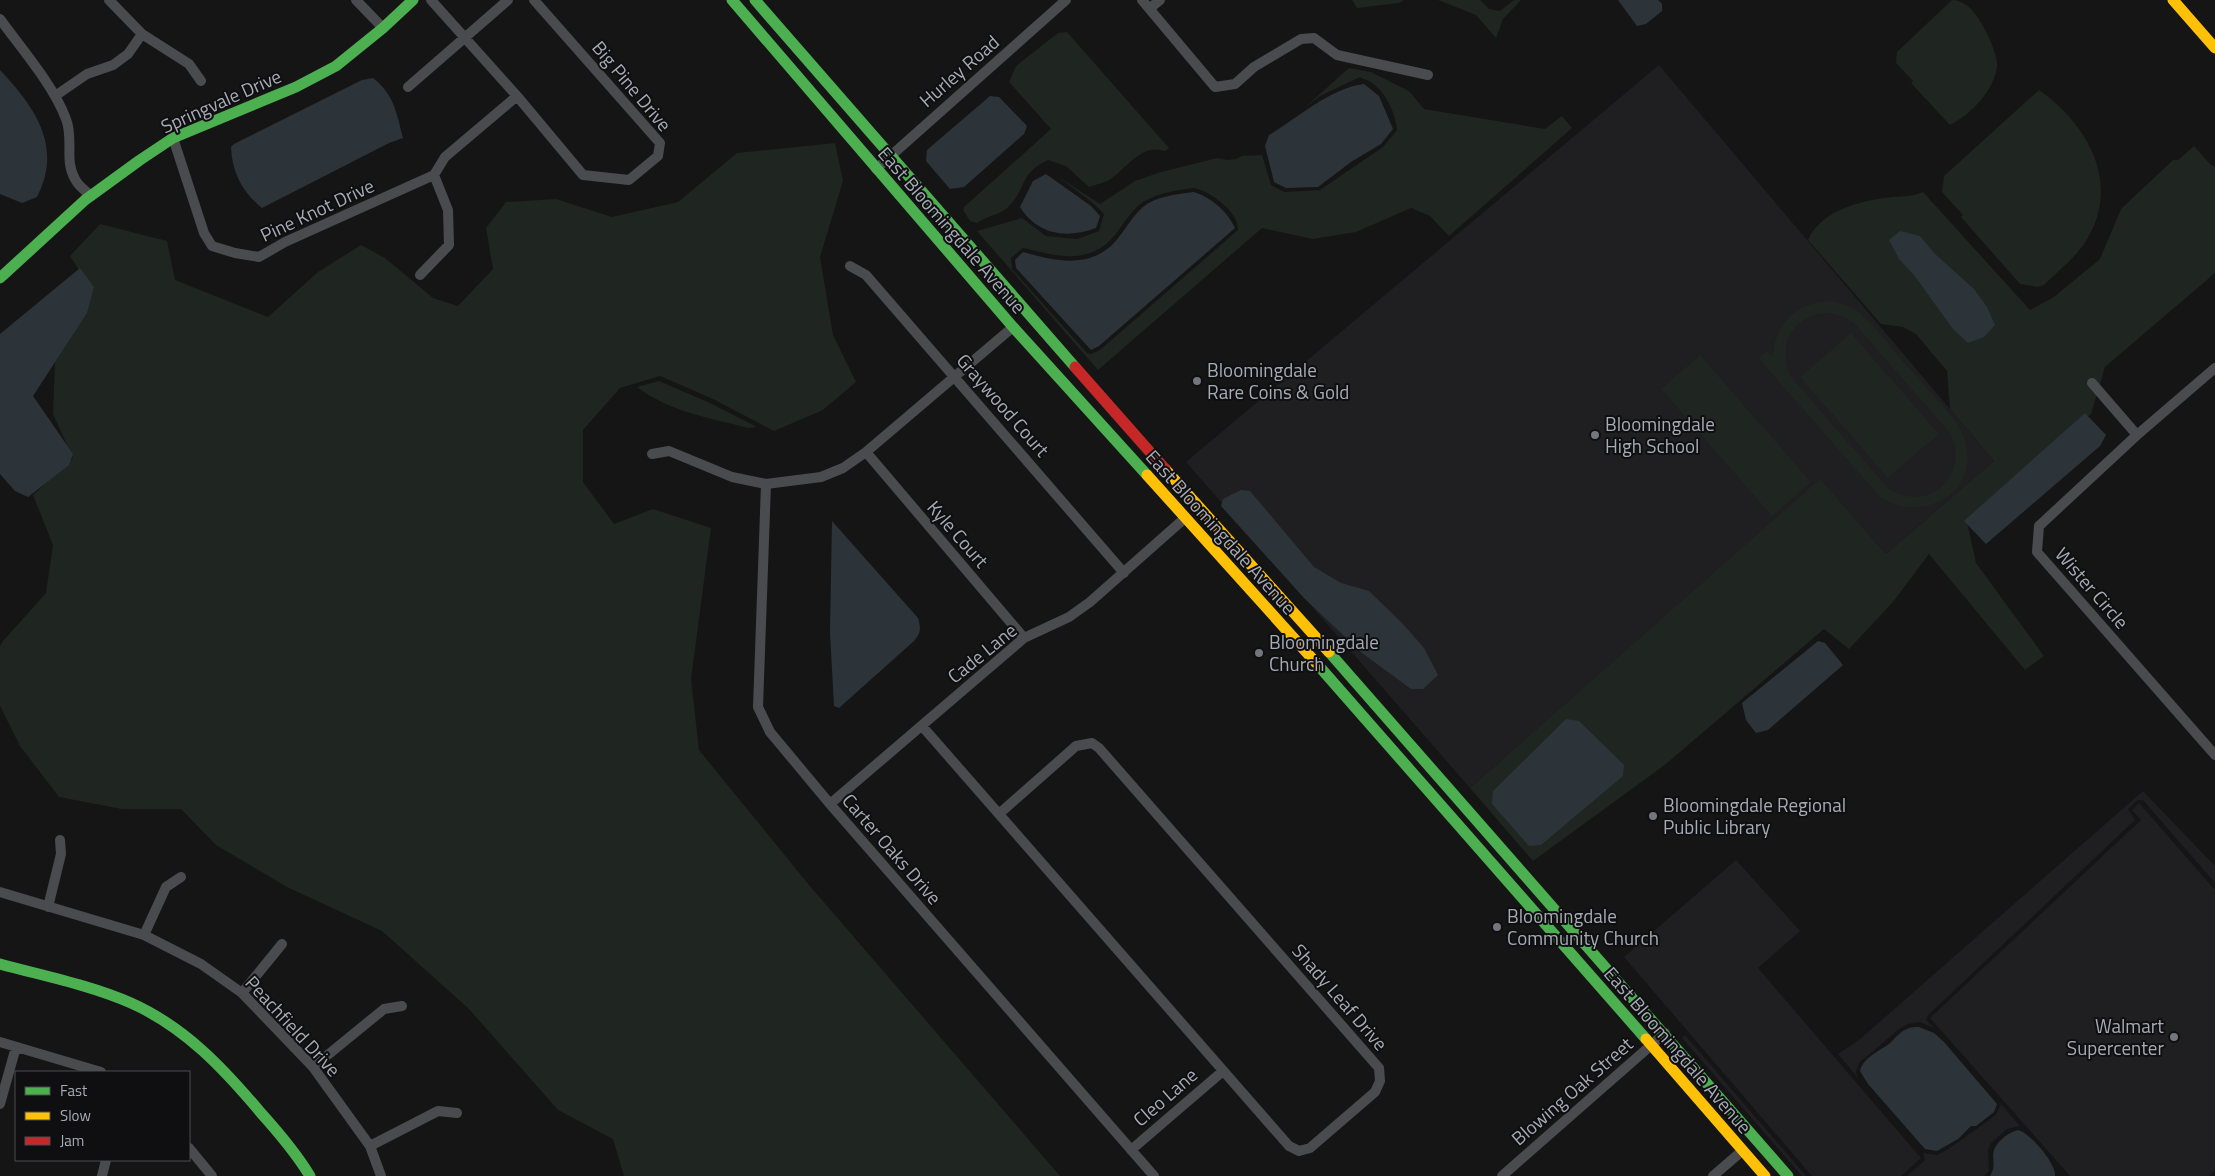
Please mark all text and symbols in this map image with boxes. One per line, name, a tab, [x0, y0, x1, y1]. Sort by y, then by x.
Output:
street label: Hurley Road	[912, 28, 1005, 114]
street label: Big Pine Drive	[586, 34, 679, 137]
street label: Springvale Drive	[156, 61, 286, 140]
street label: East Bloomingdale Avenue	[872, 140, 1033, 320]
street label: Pine Knot Drive	[255, 170, 379, 249]
street label: Graywood Court	[950, 346, 1057, 463]
place label: Bloomingdale Rare Coins & Gold	[1207, 355, 1349, 406]
marker: Bloomingdale Rare Coins & Gold	[1191, 375, 1203, 387]
place label: Bloomingdale High School	[1605, 409, 1715, 460]
marker: Bloomingdale High School	[1589, 429, 1601, 441]
street label: East Bloomingdale Avenue	[1139, 443, 1303, 621]
street label: Kyle Court	[921, 494, 996, 574]
street label: Wister Circle	[2049, 540, 2136, 635]
street label: Cade Lane	[941, 616, 1023, 690]
place label: Bloomingdale Church	[1269, 627, 1379, 678]
marker: Bloomingdale Church	[1253, 647, 1265, 659]
street label: Carter Oaks Drive	[836, 787, 949, 911]
place label: Bloomingdale Regional Public Library	[1663, 790, 1846, 841]
marker: Bloomingdale Regional Public Library	[1647, 810, 1659, 822]
place label: Bloomingdale Community Church	[1507, 901, 1659, 952]
marker: Bloomingdale Community Church	[1491, 921, 1503, 933]
street label: Shady Leaf Drive	[1286, 937, 1395, 1057]
street label: East Bloomingdale Avenue	[1598, 960, 1759, 1140]
street label: Peachfield Drive	[239, 969, 348, 1083]
place label: Walmart Supercenter	[2067, 1011, 2164, 1062]
street label: Blowing Oak Street	[1504, 1029, 1639, 1152]
marker: Walmart Supercenter	[2168, 1031, 2180, 1043]
street label: Cleo Lane	[1126, 1060, 1203, 1133]
legend	[15, 1071, 190, 1161]
text: Fast	[60, 1079, 88, 1102]
text: Slow	[60, 1104, 91, 1127]
text: Jam	[60, 1129, 84, 1152]

